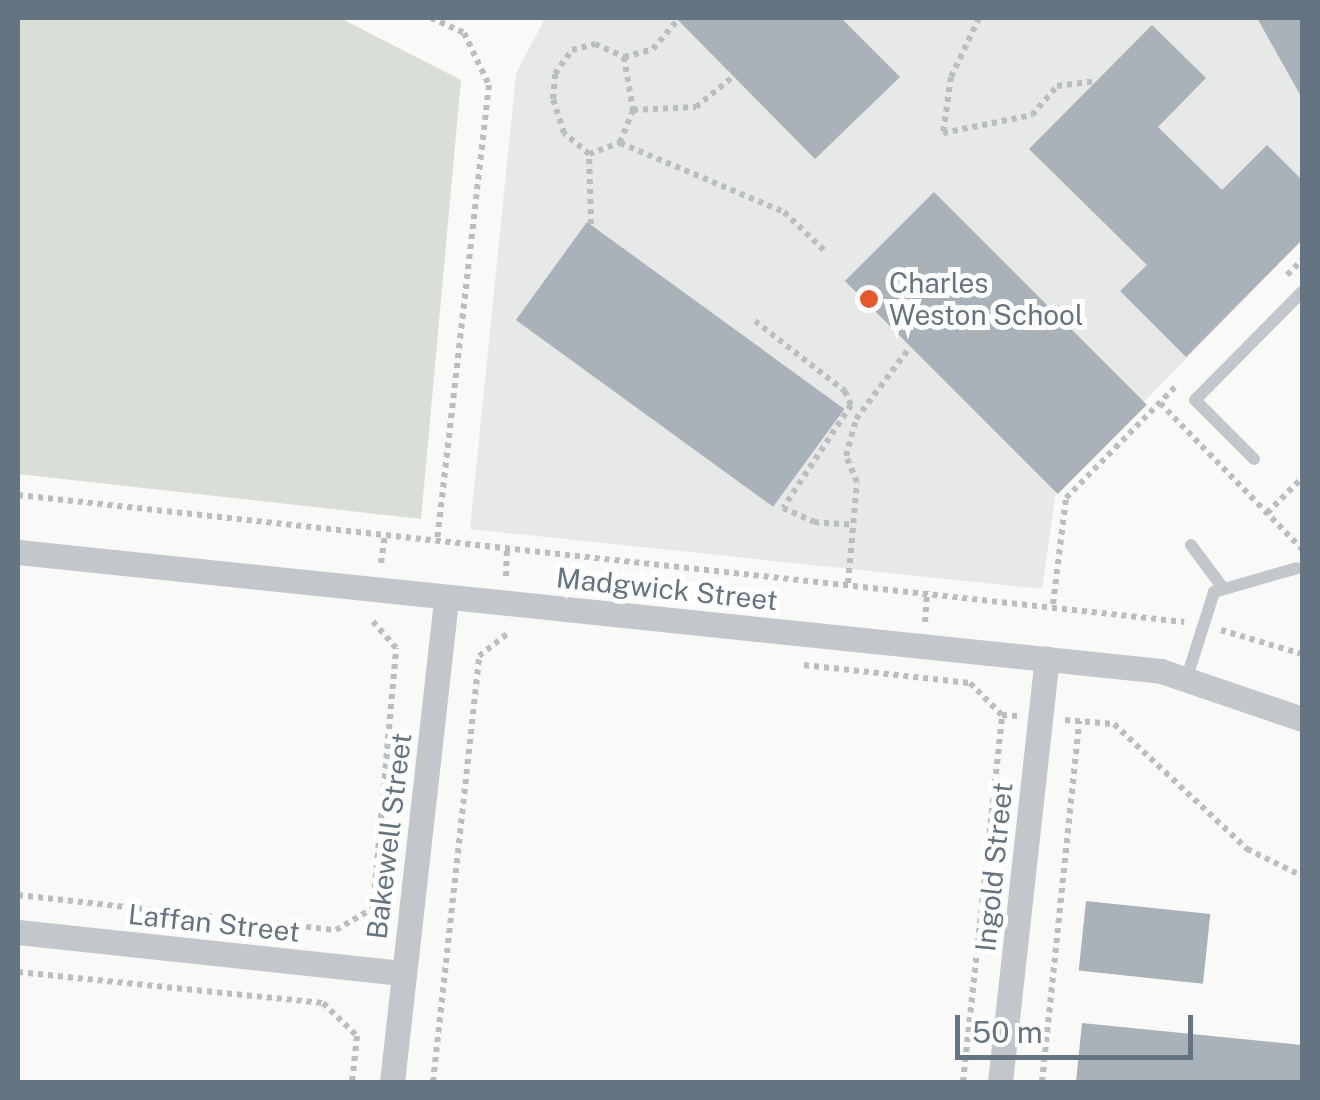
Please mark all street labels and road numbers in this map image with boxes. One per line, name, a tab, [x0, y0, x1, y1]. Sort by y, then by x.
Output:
street label: Madgwick Street	[555, 561, 779, 617]
street label: Bakewell Street	[360, 731, 418, 941]
street label: Ingold Street	[968, 781, 1020, 953]
street label: Laffan Street	[126, 897, 302, 949]

